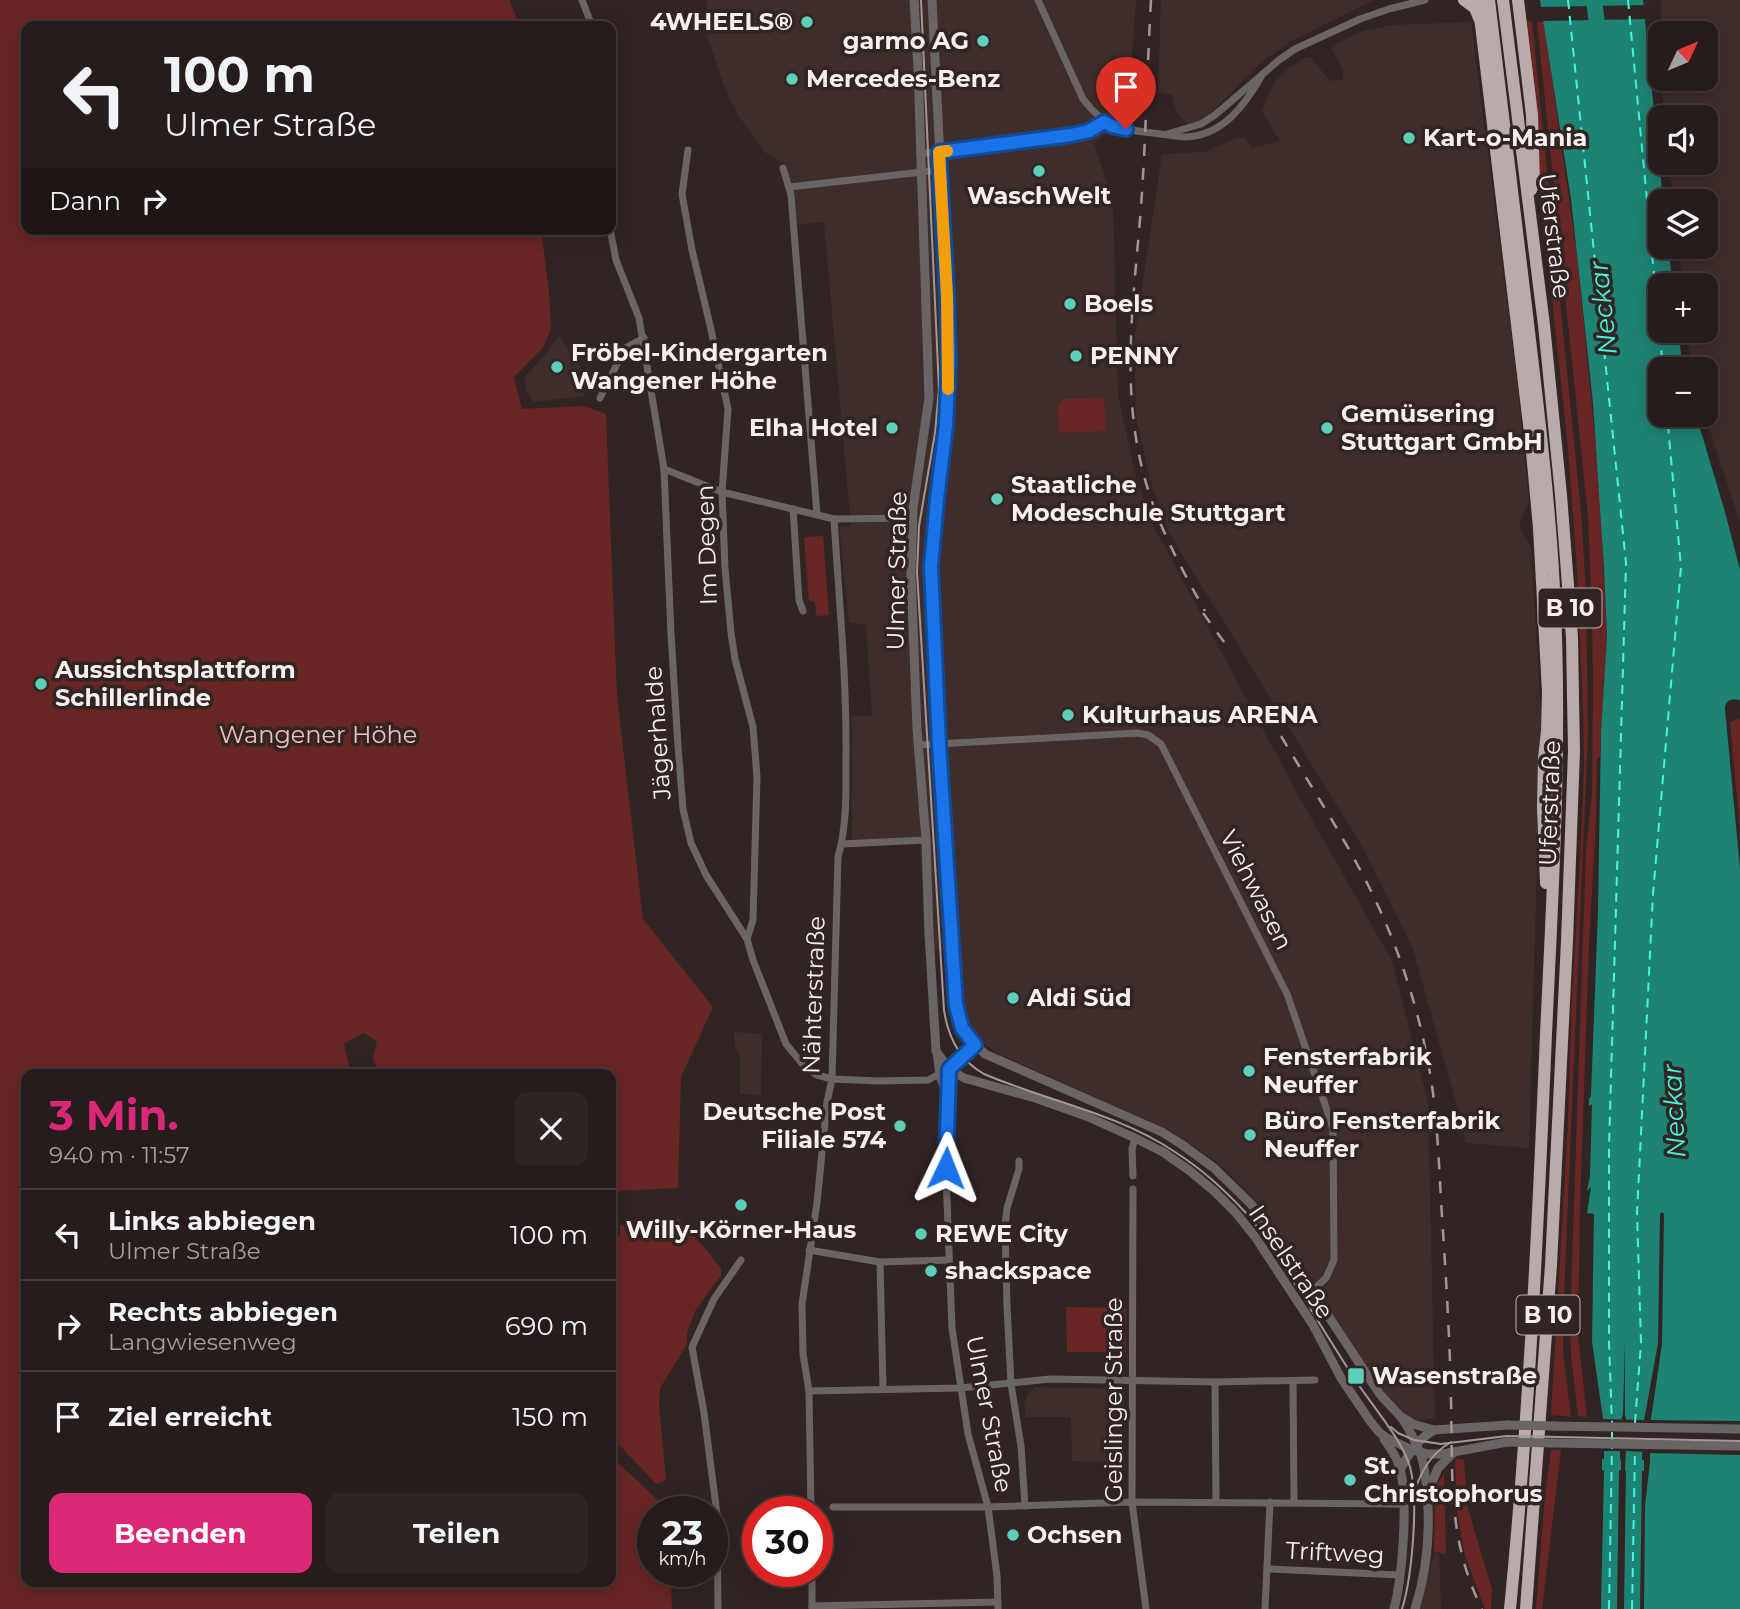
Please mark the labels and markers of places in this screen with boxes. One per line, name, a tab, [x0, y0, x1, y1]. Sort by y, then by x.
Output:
place label: 4WHEELS®	[650, 7, 793, 36]
marker: 4WHEELS®	[799, 14, 815, 30]
place label: garmo AG	[843, 26, 969, 55]
marker: garmo AG	[975, 33, 991, 49]
pin	[1096, 57, 1156, 129]
place label: Mercedes-Benz	[806, 64, 1000, 93]
marker: Mercedes-Benz	[784, 71, 800, 87]
place label: Kart-o-Mania	[1423, 123, 1587, 152]
marker: Kart-o-Mania	[1401, 130, 1417, 146]
marker: WaschWelt	[1031, 163, 1047, 179]
place label: WaschWelt	[967, 181, 1112, 210]
place label: Boels	[1084, 289, 1153, 318]
marker: Boels	[1062, 296, 1078, 312]
place label: Fröbel-Kindergarten Wangener Höhe	[571, 338, 828, 395]
place label: PENNY	[1090, 341, 1179, 370]
marker: PENNY	[1068, 348, 1084, 364]
marker: Fröbel-Kindergarten Wangener Höhe	[549, 359, 565, 375]
place label: Gemüsering Stuttgart GmbH	[1341, 399, 1543, 456]
place label: Elha Hotel	[749, 413, 878, 442]
marker: Elha Hotel	[884, 420, 900, 436]
marker: Gemüsering Stuttgart GmbH	[1319, 420, 1335, 436]
place label: Staatliche Modeschule Stuttgart	[1011, 470, 1286, 527]
marker: Staatliche Modeschule Stuttgart	[989, 491, 1005, 507]
place label: Aussichtsplattform Schillerlinde	[54, 655, 296, 712]
marker: Aussichtsplattform Schillerlinde	[33, 676, 49, 692]
place label: Kulturhaus ARENA	[1082, 700, 1318, 729]
marker: Kulturhaus ARENA	[1060, 707, 1076, 723]
place label: Aldi Süd	[1026, 983, 1132, 1012]
marker: Aldi Süd	[1005, 990, 1021, 1006]
place label: Fensterfabrik Neuffer	[1263, 1042, 1432, 1099]
marker: Fensterfabrik Neuffer	[1241, 1063, 1257, 1079]
place label: Deutsche Post Filiale 574	[702, 1097, 887, 1154]
place label: Büro Fensterfabrik Neuffer	[1264, 1106, 1500, 1163]
marker: Deutsche Post Filiale 574	[892, 1118, 908, 1134]
marker: Büro Fensterfabrik Neuffer	[1242, 1127, 1258, 1143]
marker: Willy-Körner-Haus	[733, 1197, 749, 1213]
place label: Willy-Körner-Haus	[626, 1215, 857, 1244]
place label: REWE City	[935, 1219, 1068, 1248]
marker: REWE City	[913, 1226, 929, 1242]
place label: shackspace	[945, 1256, 1092, 1285]
marker: shackspace	[923, 1263, 939, 1279]
place label: Wasenstraße	[1372, 1361, 1537, 1390]
marker: Wasenstraße	[1346, 1366, 1366, 1386]
place label: St. Christophorus	[1364, 1451, 1543, 1508]
marker: St. Christophorus	[1342, 1472, 1358, 1488]
place label: Ochsen	[1027, 1520, 1122, 1549]
marker: Ochsen	[1005, 1527, 1021, 1543]

